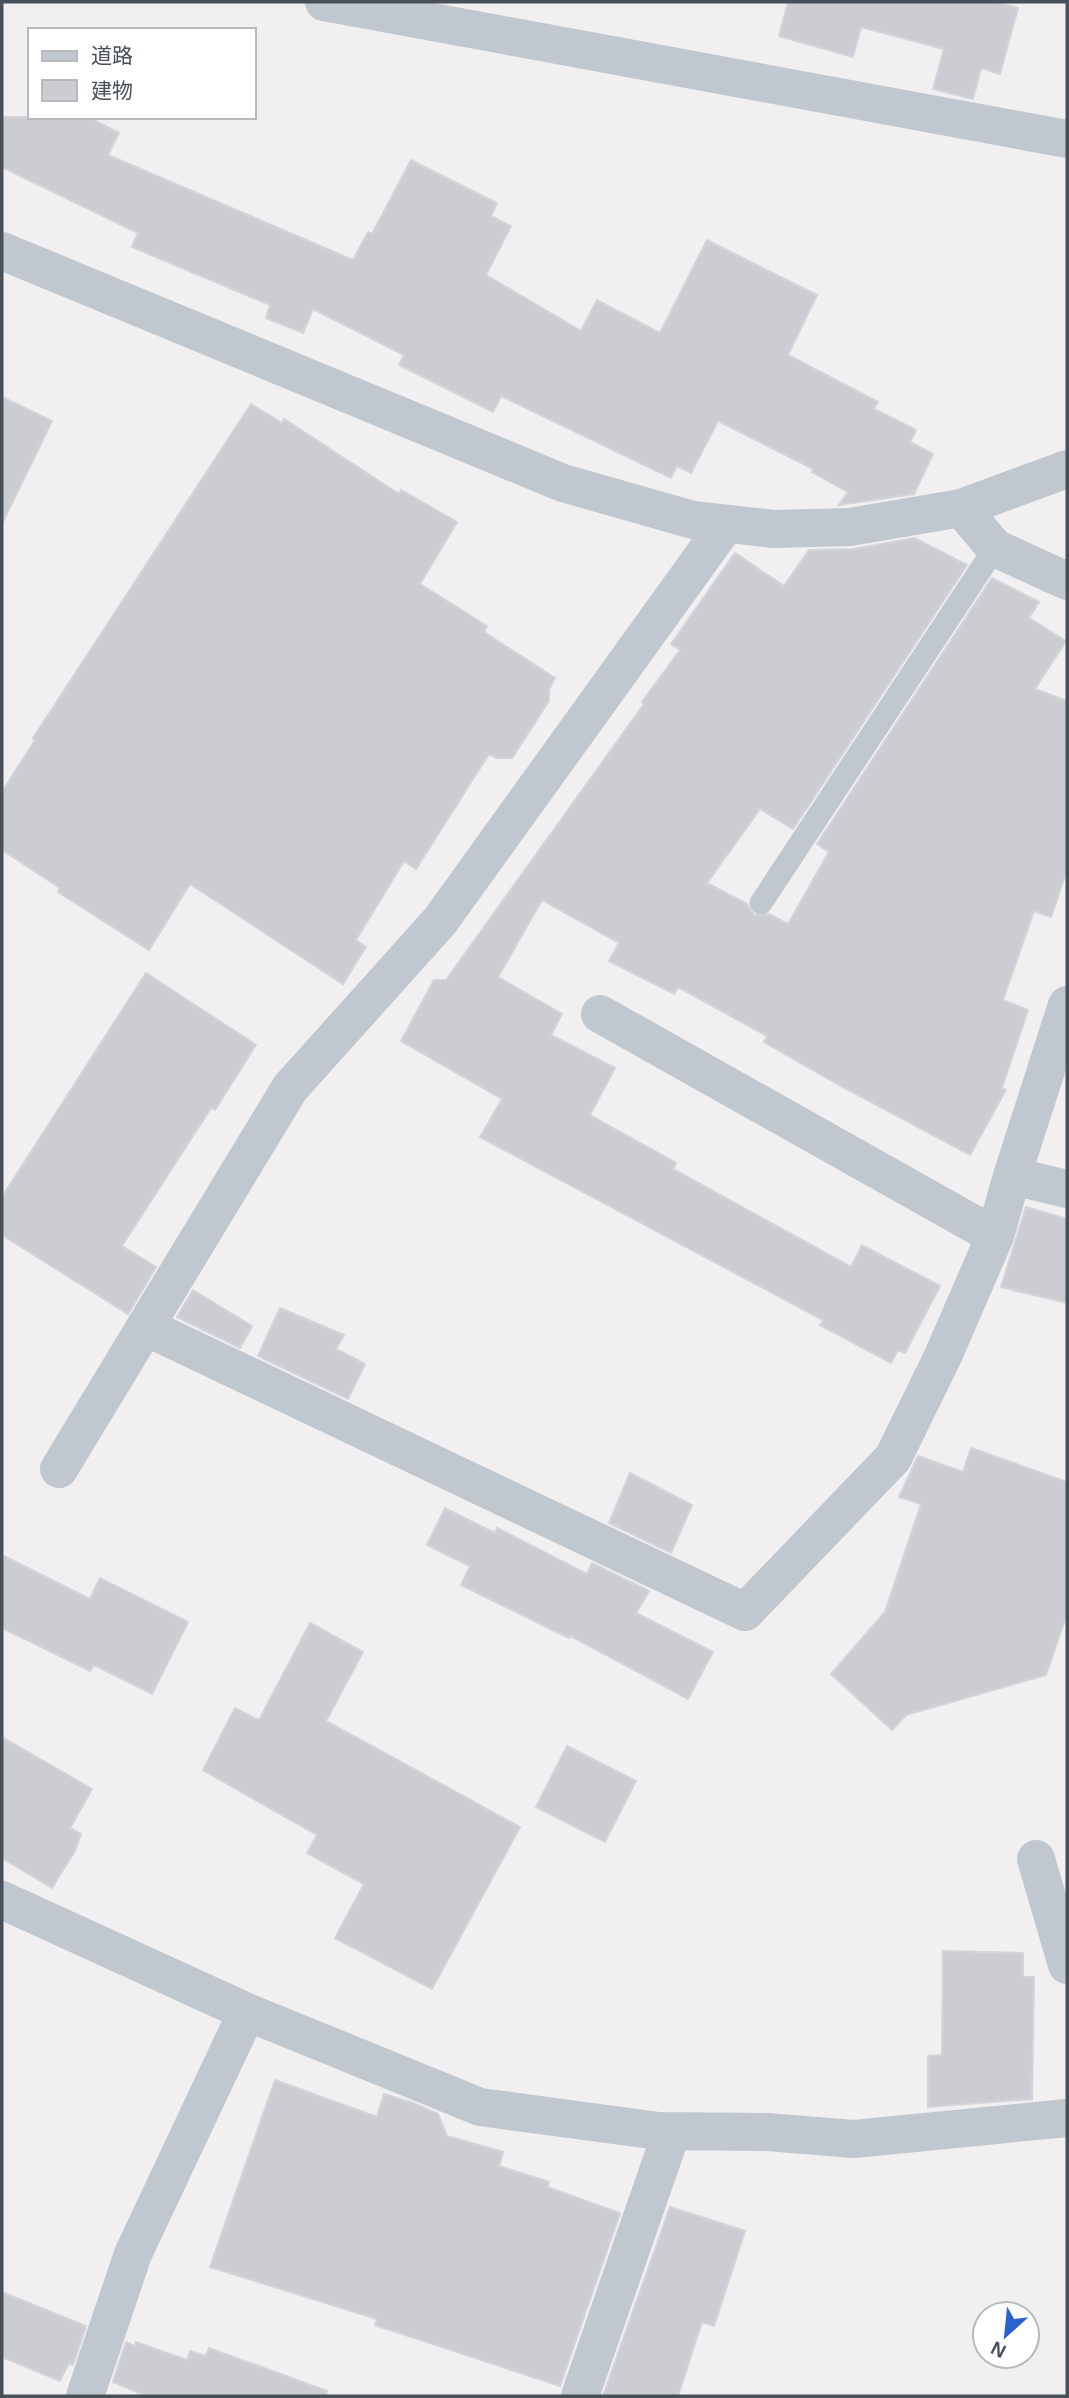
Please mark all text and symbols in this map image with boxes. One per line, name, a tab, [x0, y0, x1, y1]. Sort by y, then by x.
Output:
legend	[28, 28, 256, 119]
text: 道路	[91, 44, 133, 67]
text: 建物	[91, 79, 133, 102]
north arrow	[971, 2300, 1041, 2370]
text: N	[988, 2337, 1009, 2362]

